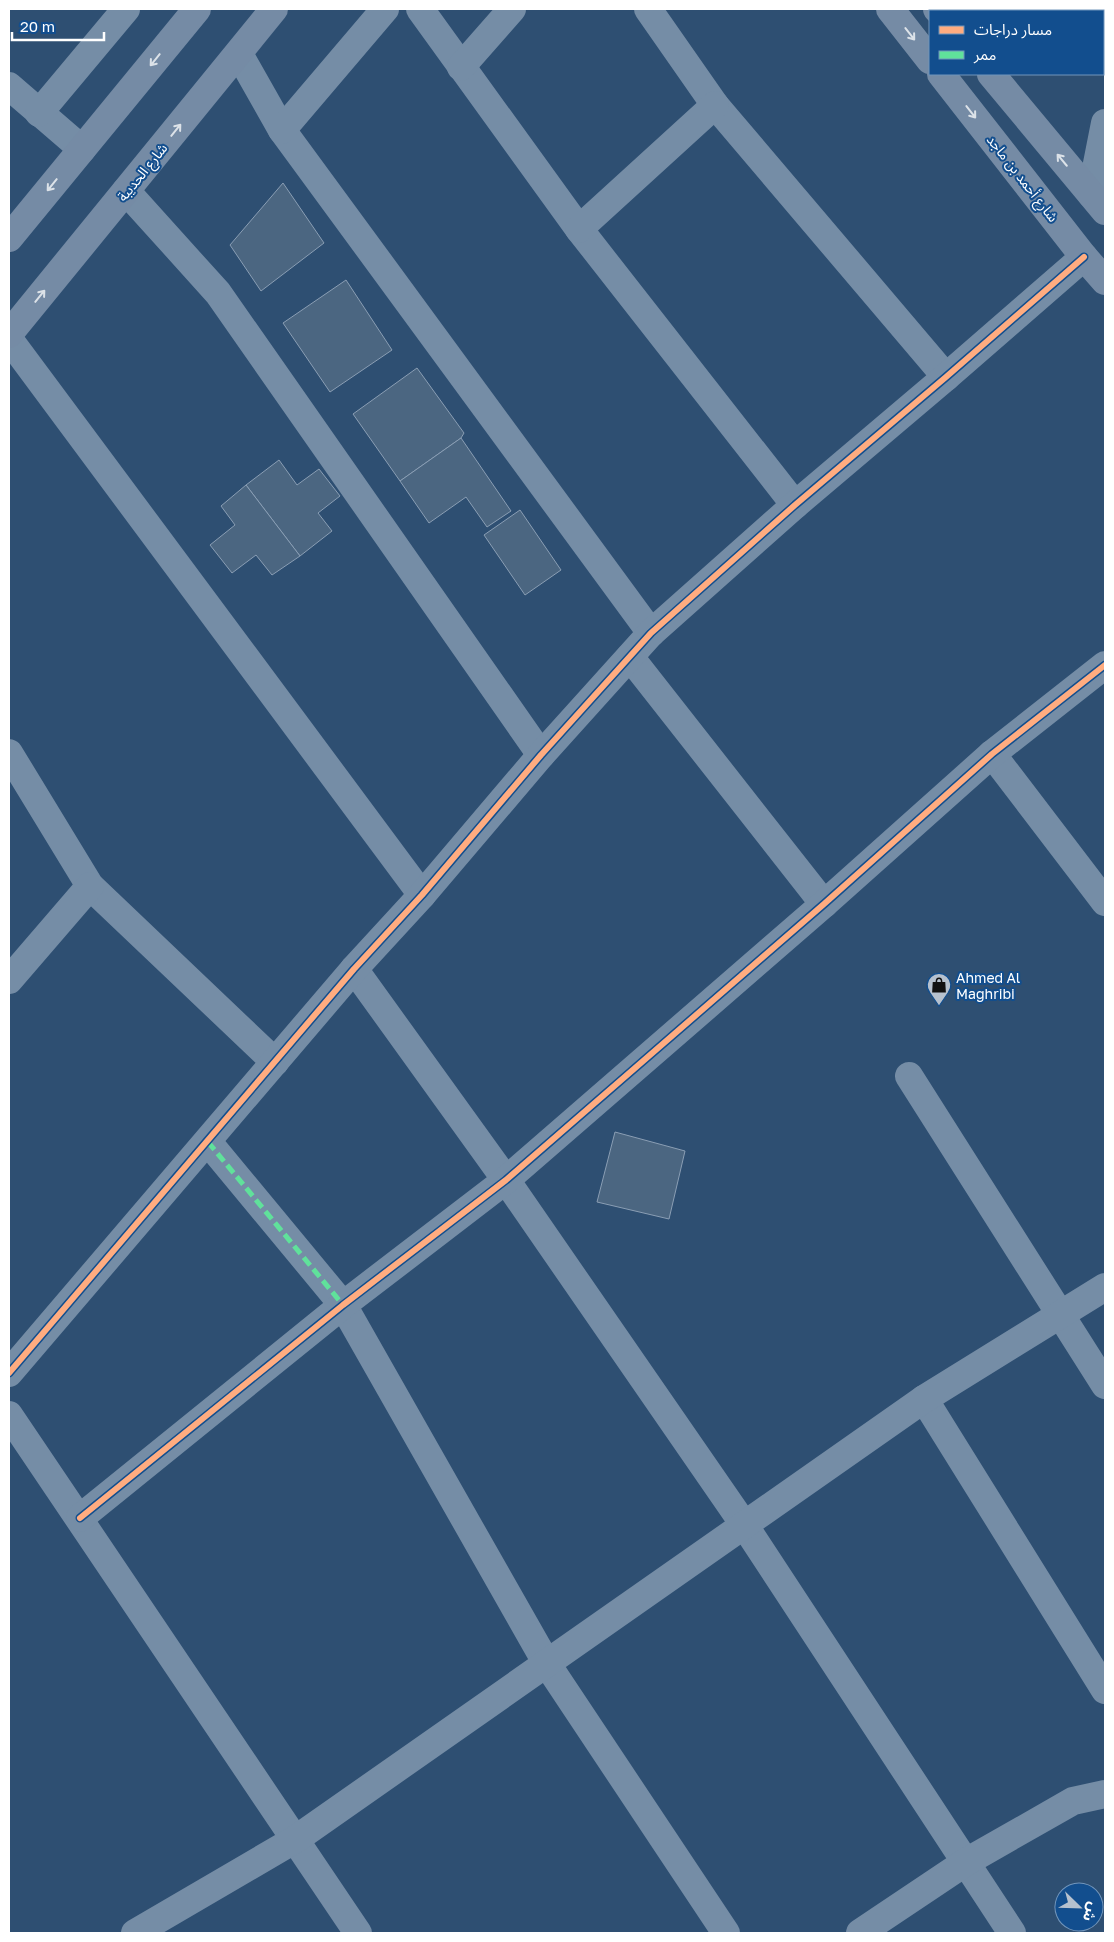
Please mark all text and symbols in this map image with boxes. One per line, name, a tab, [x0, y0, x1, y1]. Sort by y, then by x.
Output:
scale bar	[12, 10, 105, 42]
legend	[929, 10, 1104, 75]
text: 20 m	[20, 17, 55, 35]
text: مسار دراجات	[974, 20, 1052, 39]
one-way arrow	[905, 27, 916, 40]
text: ممر	[973, 45, 997, 64]
one-way arrow	[150, 53, 161, 66]
one-way arrow	[966, 105, 977, 118]
one-way arrow	[171, 124, 182, 137]
street label: شارع أحمد بن ماجد	[981, 131, 1062, 227]
street label: شارع الحديبة	[113, 139, 173, 206]
one-way arrow	[1057, 154, 1068, 167]
one-way arrow	[46, 179, 58, 192]
one-way arrow	[34, 290, 45, 303]
place label: Ahmed Al Maghribi	[956, 969, 1020, 1002]
shop icon: Ahmed Al Maghribi	[926, 972, 952, 1006]
north arrow	[1054, 1882, 1104, 1932]
text: ش	[1080, 1900, 1103, 1924]

